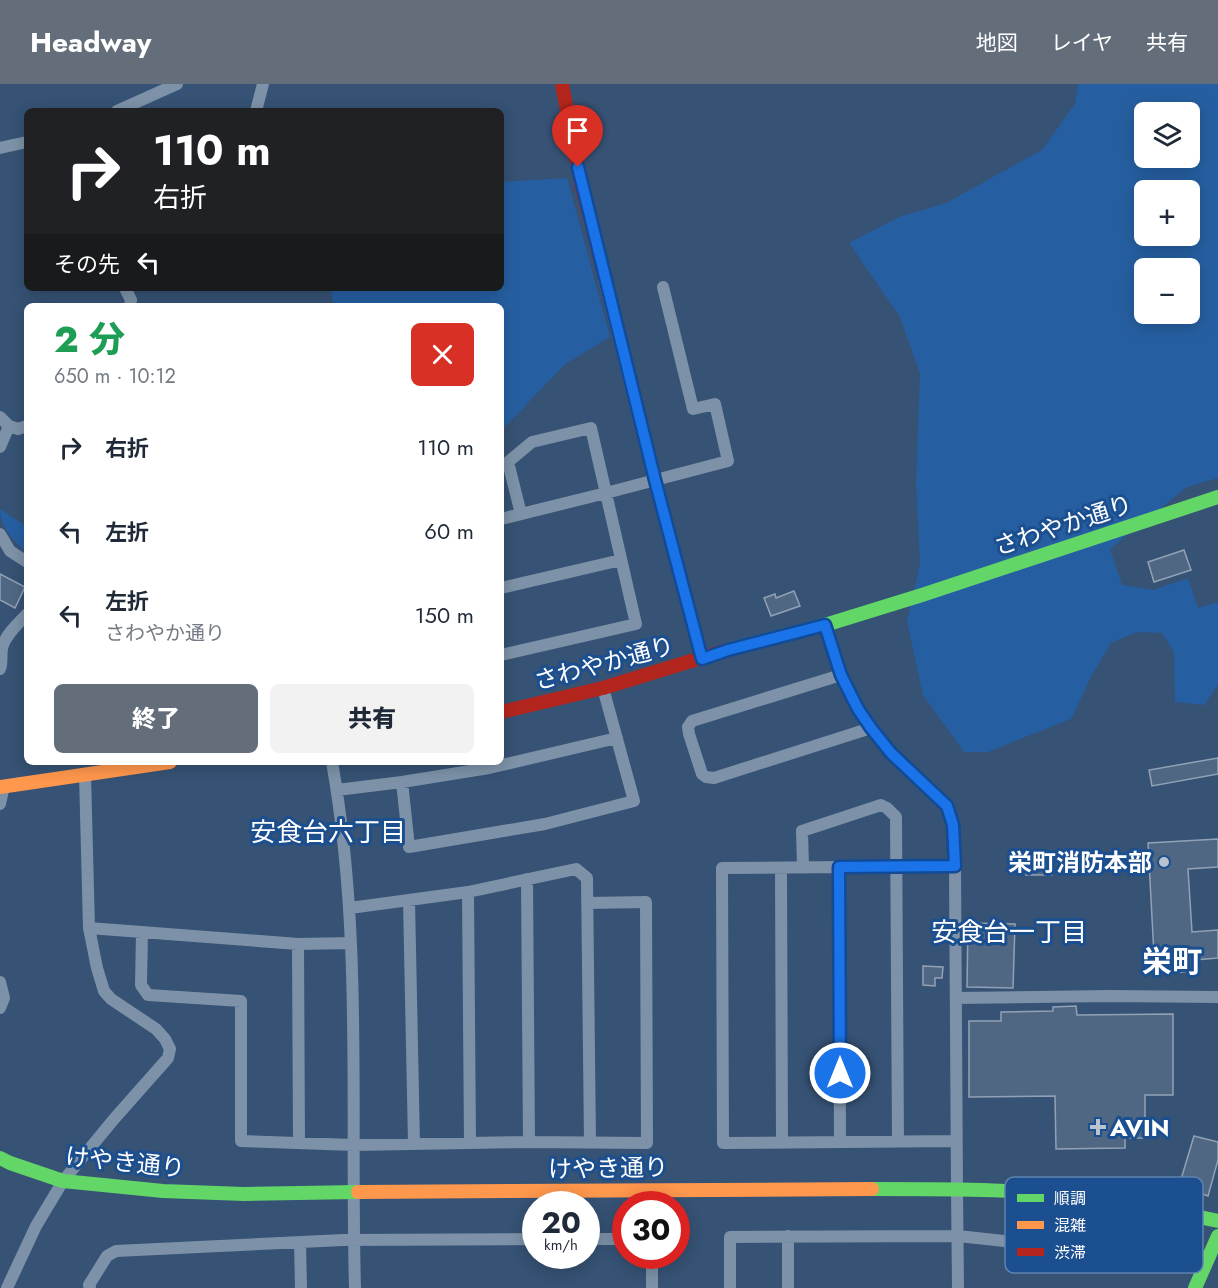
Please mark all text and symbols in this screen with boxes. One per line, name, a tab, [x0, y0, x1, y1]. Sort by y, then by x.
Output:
text: Headway	[30, 22, 151, 63]
text: 地図	[976, 28, 1018, 58]
text: レイヤ	[1051, 28, 1113, 58]
text: 共有	[1146, 28, 1188, 58]
map controls	[1134, 102, 1200, 324]
button: layers	[1134, 102, 1200, 168]
pin	[552, 105, 603, 167]
icon: arrive	[561, 114, 594, 147]
text: 110 m	[153, 120, 271, 181]
icon: right	[54, 132, 132, 210]
text: 右折	[153, 178, 207, 217]
button: +	[1134, 180, 1200, 246]
icon: left	[132, 246, 165, 279]
text: その先	[54, 248, 120, 280]
button: −	[1134, 258, 1200, 324]
text: 2 分	[54, 313, 125, 365]
button: close	[411, 323, 474, 386]
text: 650 m · 10:12	[54, 362, 176, 391]
icon: right	[54, 431, 87, 464]
text: 110 m	[417, 431, 474, 463]
text: 右折	[105, 432, 149, 464]
street label: さわやか通り	[989, 486, 1137, 564]
icon: left	[54, 515, 87, 548]
text: 60 m	[424, 515, 474, 547]
text: 左折	[105, 516, 149, 548]
text: 左折	[105, 585, 149, 617]
icon: left	[54, 599, 87, 632]
text: 150 m	[415, 599, 474, 631]
text: さわやか通り	[105, 619, 225, 648]
street label: さわやか通り	[530, 627, 678, 699]
button: 終了	[54, 684, 258, 753]
button: 共有	[270, 684, 474, 753]
district label: 安食台六丁目	[250, 813, 406, 851]
place label: 栄町消防本部	[1008, 845, 1152, 880]
marker: 栄町消防本部	[1157, 855, 1171, 869]
district label: 安食台一丁目	[931, 913, 1087, 951]
district label: 栄町	[1142, 940, 1202, 983]
position arrow	[808, 1041, 872, 1105]
place label: AVIN	[1109, 1110, 1170, 1145]
marker: AVIN	[1091, 1120, 1105, 1134]
street label: けやき通り	[63, 1138, 187, 1186]
street label: けやき通り	[548, 1149, 668, 1187]
legend	[1005, 1177, 1203, 1273]
text: 順調	[1054, 1187, 1086, 1210]
speed limit sign: 30	[612, 1191, 690, 1269]
text: 20	[541, 1201, 581, 1244]
text: 混雑	[1054, 1214, 1086, 1237]
text: km/h	[544, 1234, 578, 1256]
text: 渋滞	[1054, 1241, 1086, 1264]

